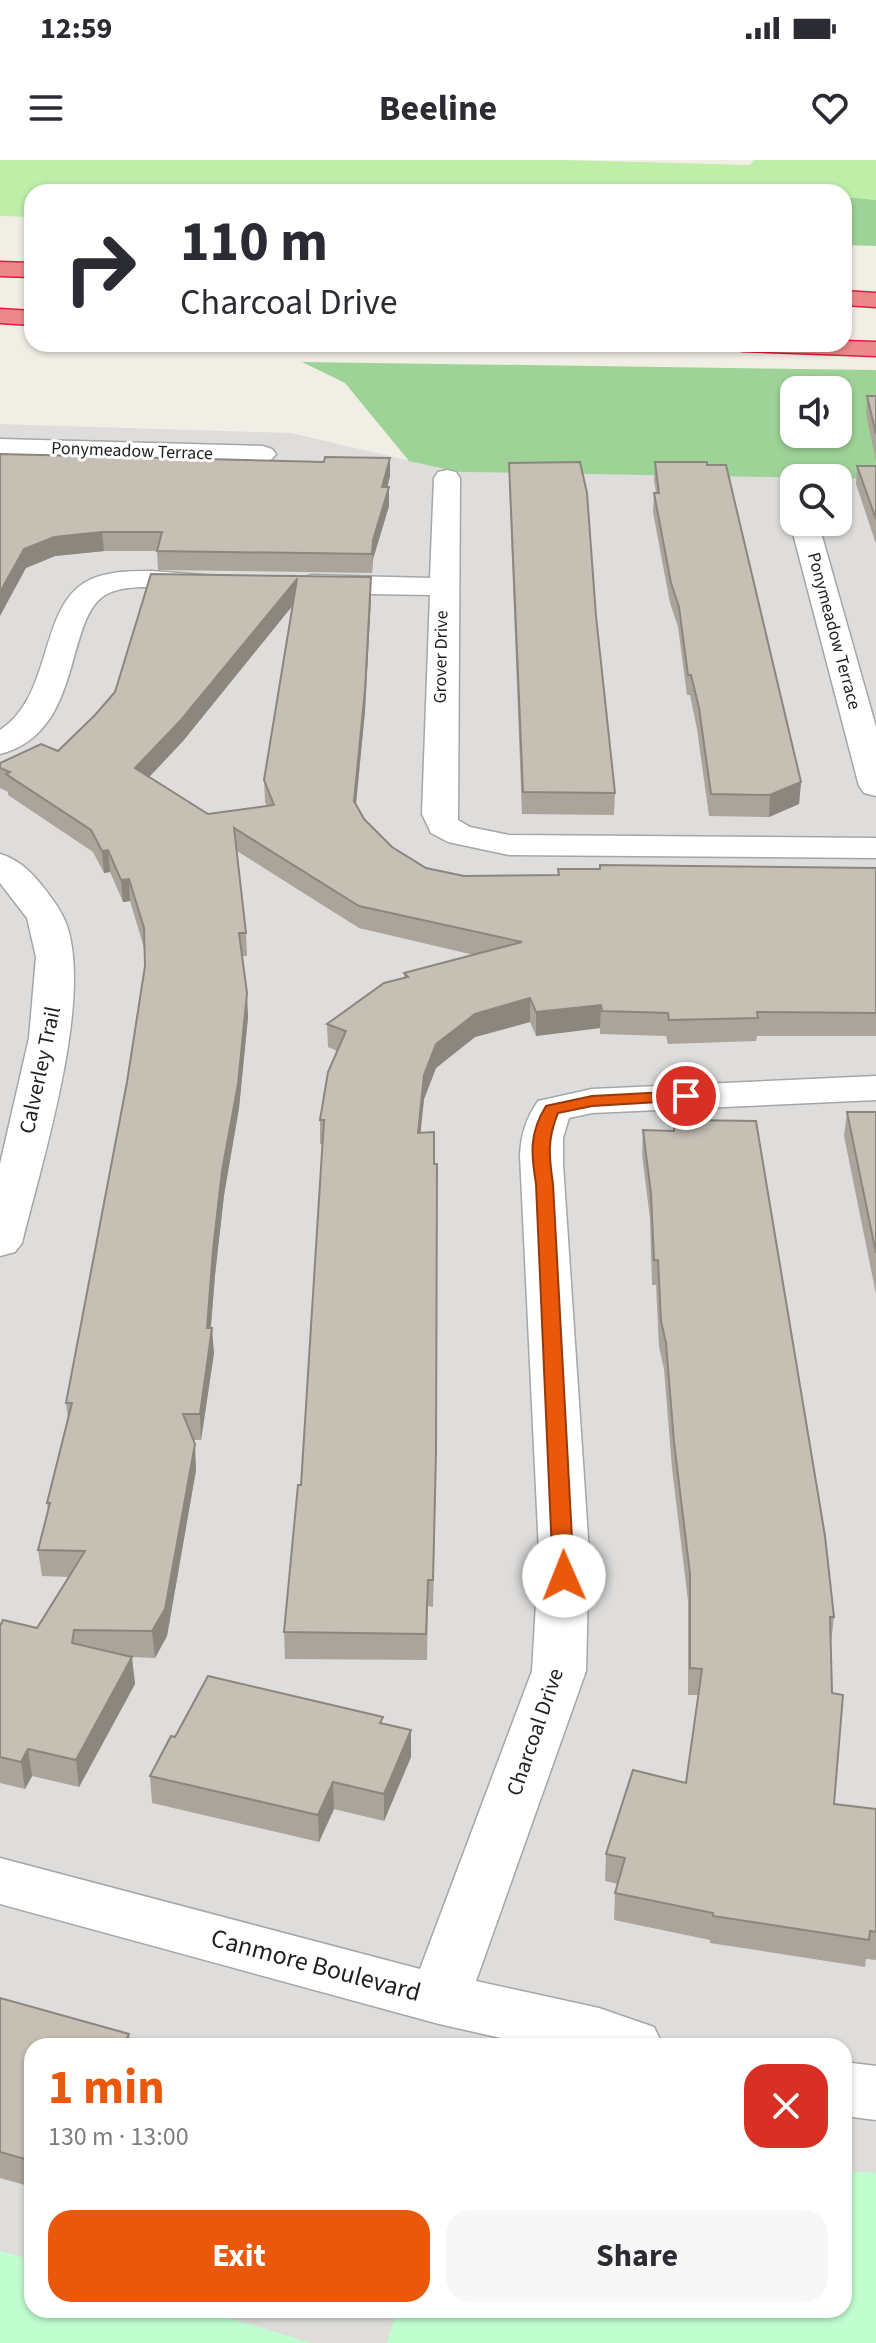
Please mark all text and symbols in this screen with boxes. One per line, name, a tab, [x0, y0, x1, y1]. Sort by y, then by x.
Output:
text: 12:59	[40, 7, 112, 50]
text: Beeline	[379, 83, 497, 134]
icon: menu	[24, 86, 68, 130]
icon: heart	[808, 86, 852, 130]
text: 110 m	[180, 203, 328, 282]
icon: right	[48, 216, 152, 320]
text: Charcoal Drive	[180, 277, 398, 328]
map controls	[780, 376, 852, 536]
button: sound	[780, 376, 852, 448]
street label: Ponymeadow Terrace	[51, 436, 213, 466]
button: search	[780, 464, 852, 536]
street label: Ponymeadow Terrace	[801, 550, 867, 713]
street label: Grover Drive	[428, 610, 454, 704]
street label: Calverley Trail	[11, 1003, 69, 1137]
pin	[652, 1062, 720, 1130]
icon: arrive	[664, 1074, 708, 1118]
position arrow	[522, 1534, 606, 1618]
street label: Charcoal Drive	[498, 1664, 572, 1800]
street label: Canmore Boulevard	[207, 1919, 425, 2011]
text: 1 min	[48, 2054, 165, 2122]
button: close	[744, 2064, 828, 2148]
text: 130 m · 13:00	[48, 2118, 189, 2155]
button: Exit	[48, 2210, 430, 2302]
button: Share	[446, 2210, 828, 2302]

